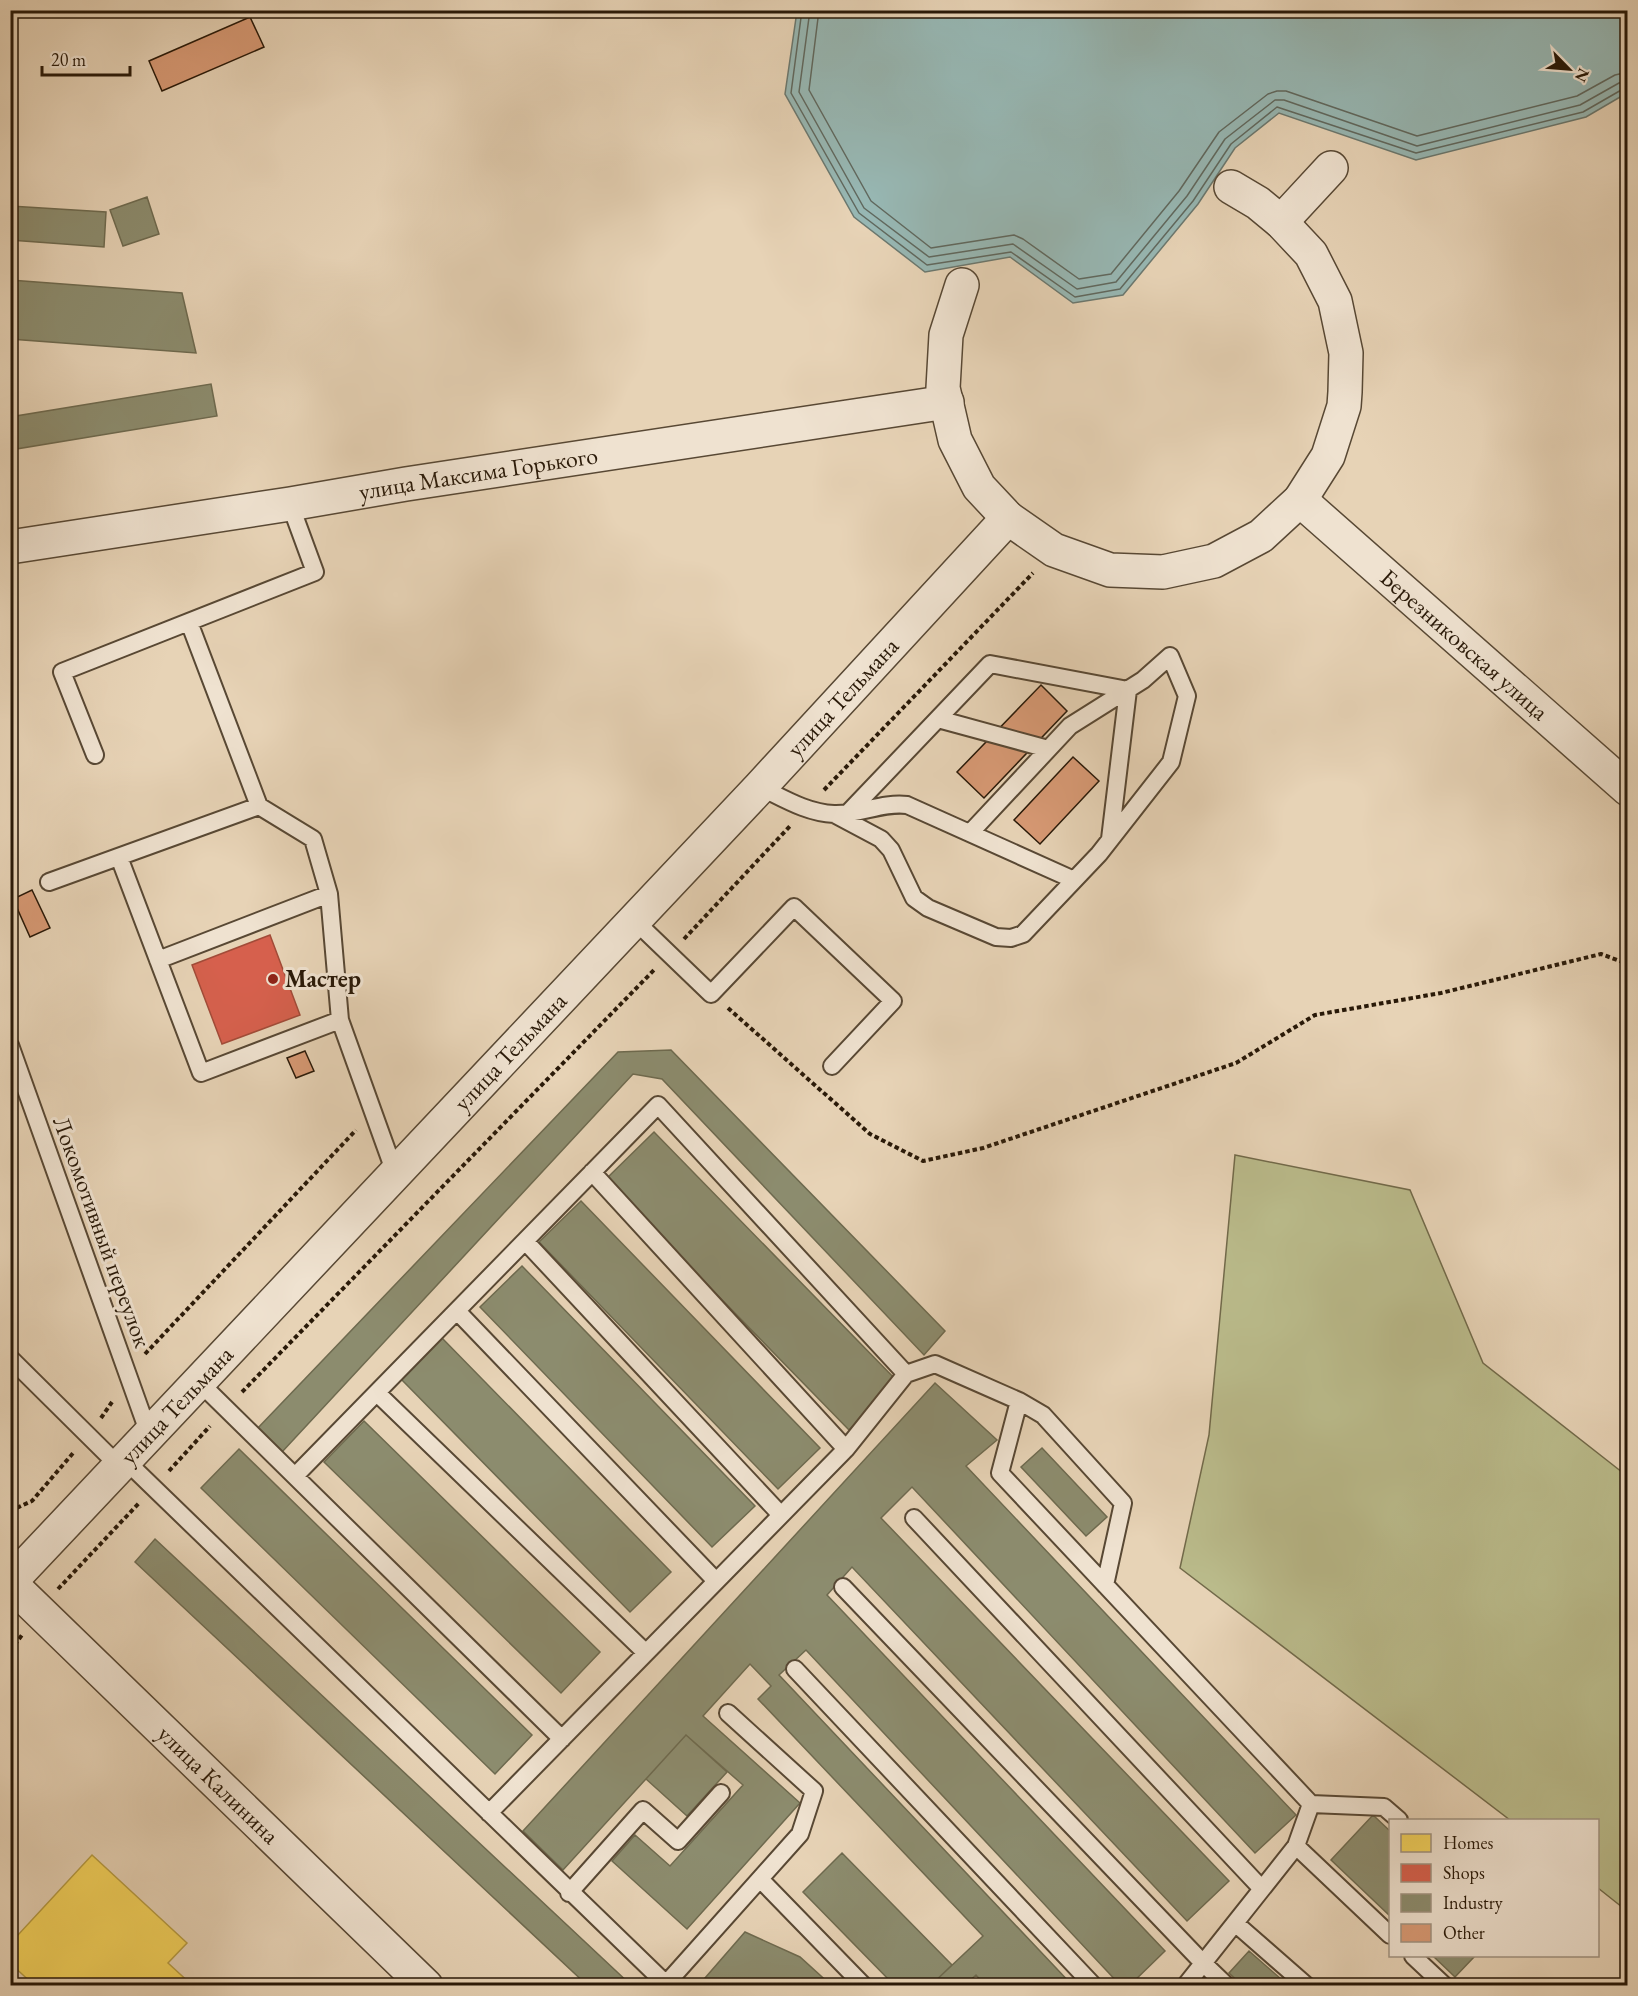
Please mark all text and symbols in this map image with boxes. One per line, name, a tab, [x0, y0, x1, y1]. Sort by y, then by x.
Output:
scale bar	[42, 39, 130, 77]
north arrow	[1539, 39, 1599, 99]
text: 20 m	[51, 48, 86, 71]
text: N	[1570, 65, 1594, 85]
street label: улица Максима Горького	[356, 439, 600, 507]
street label: Березниковская улица	[1374, 562, 1556, 727]
street label: улица Тельмана	[780, 630, 905, 763]
place label: Мастер	[285, 963, 361, 994]
marker: Мастер	[266, 972, 280, 986]
street label: улица Тельмана	[447, 985, 574, 1117]
street label: Локомотивный переулок	[46, 1112, 159, 1352]
street label: улица Тельмана	[113, 1339, 240, 1471]
street label: улица Калинина	[151, 1718, 286, 1851]
legend	[1389, 1819, 1599, 1957]
text: Homes	[1443, 1831, 1494, 1854]
text: Shops	[1443, 1861, 1485, 1884]
text: Industry	[1443, 1891, 1503, 1914]
text: Other	[1443, 1921, 1485, 1944]

